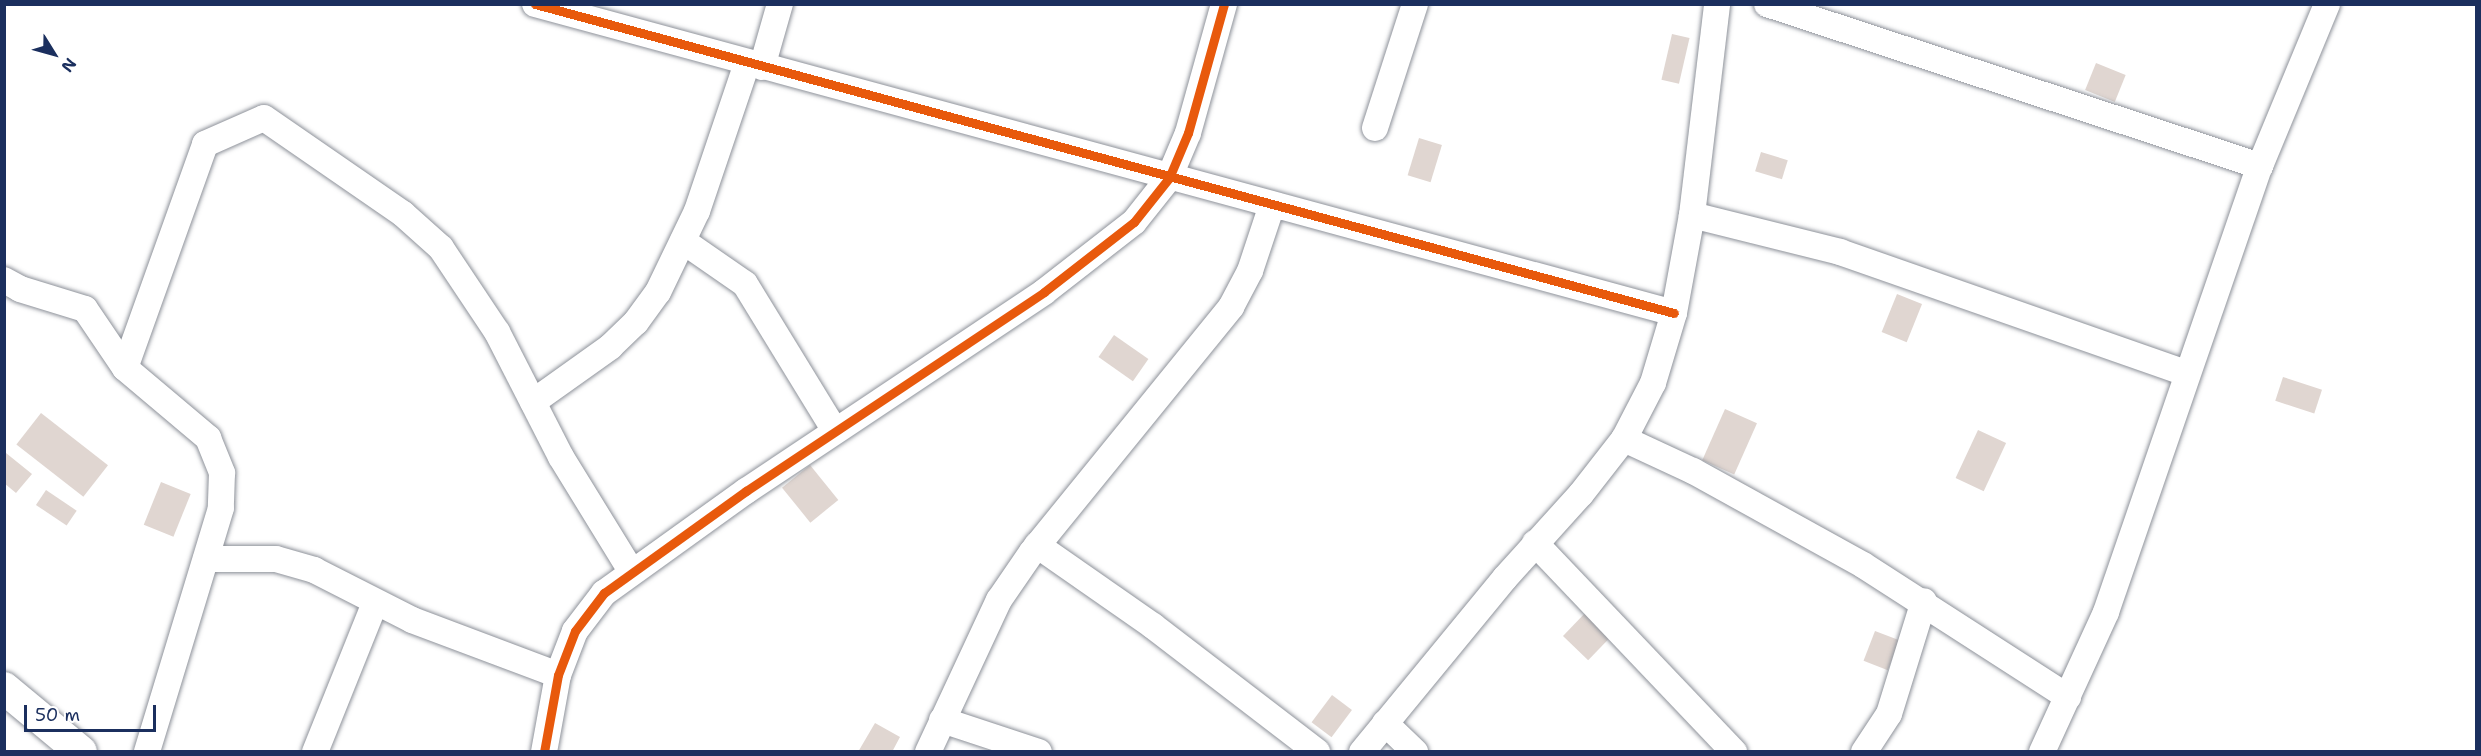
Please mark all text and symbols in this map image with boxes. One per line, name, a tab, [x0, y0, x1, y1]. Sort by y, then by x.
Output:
north arrow	[24, 24, 84, 84]
text: N	[57, 54, 81, 77]
scale bar	[27, 693, 159, 731]
text: 50 m	[35, 703, 80, 727]

